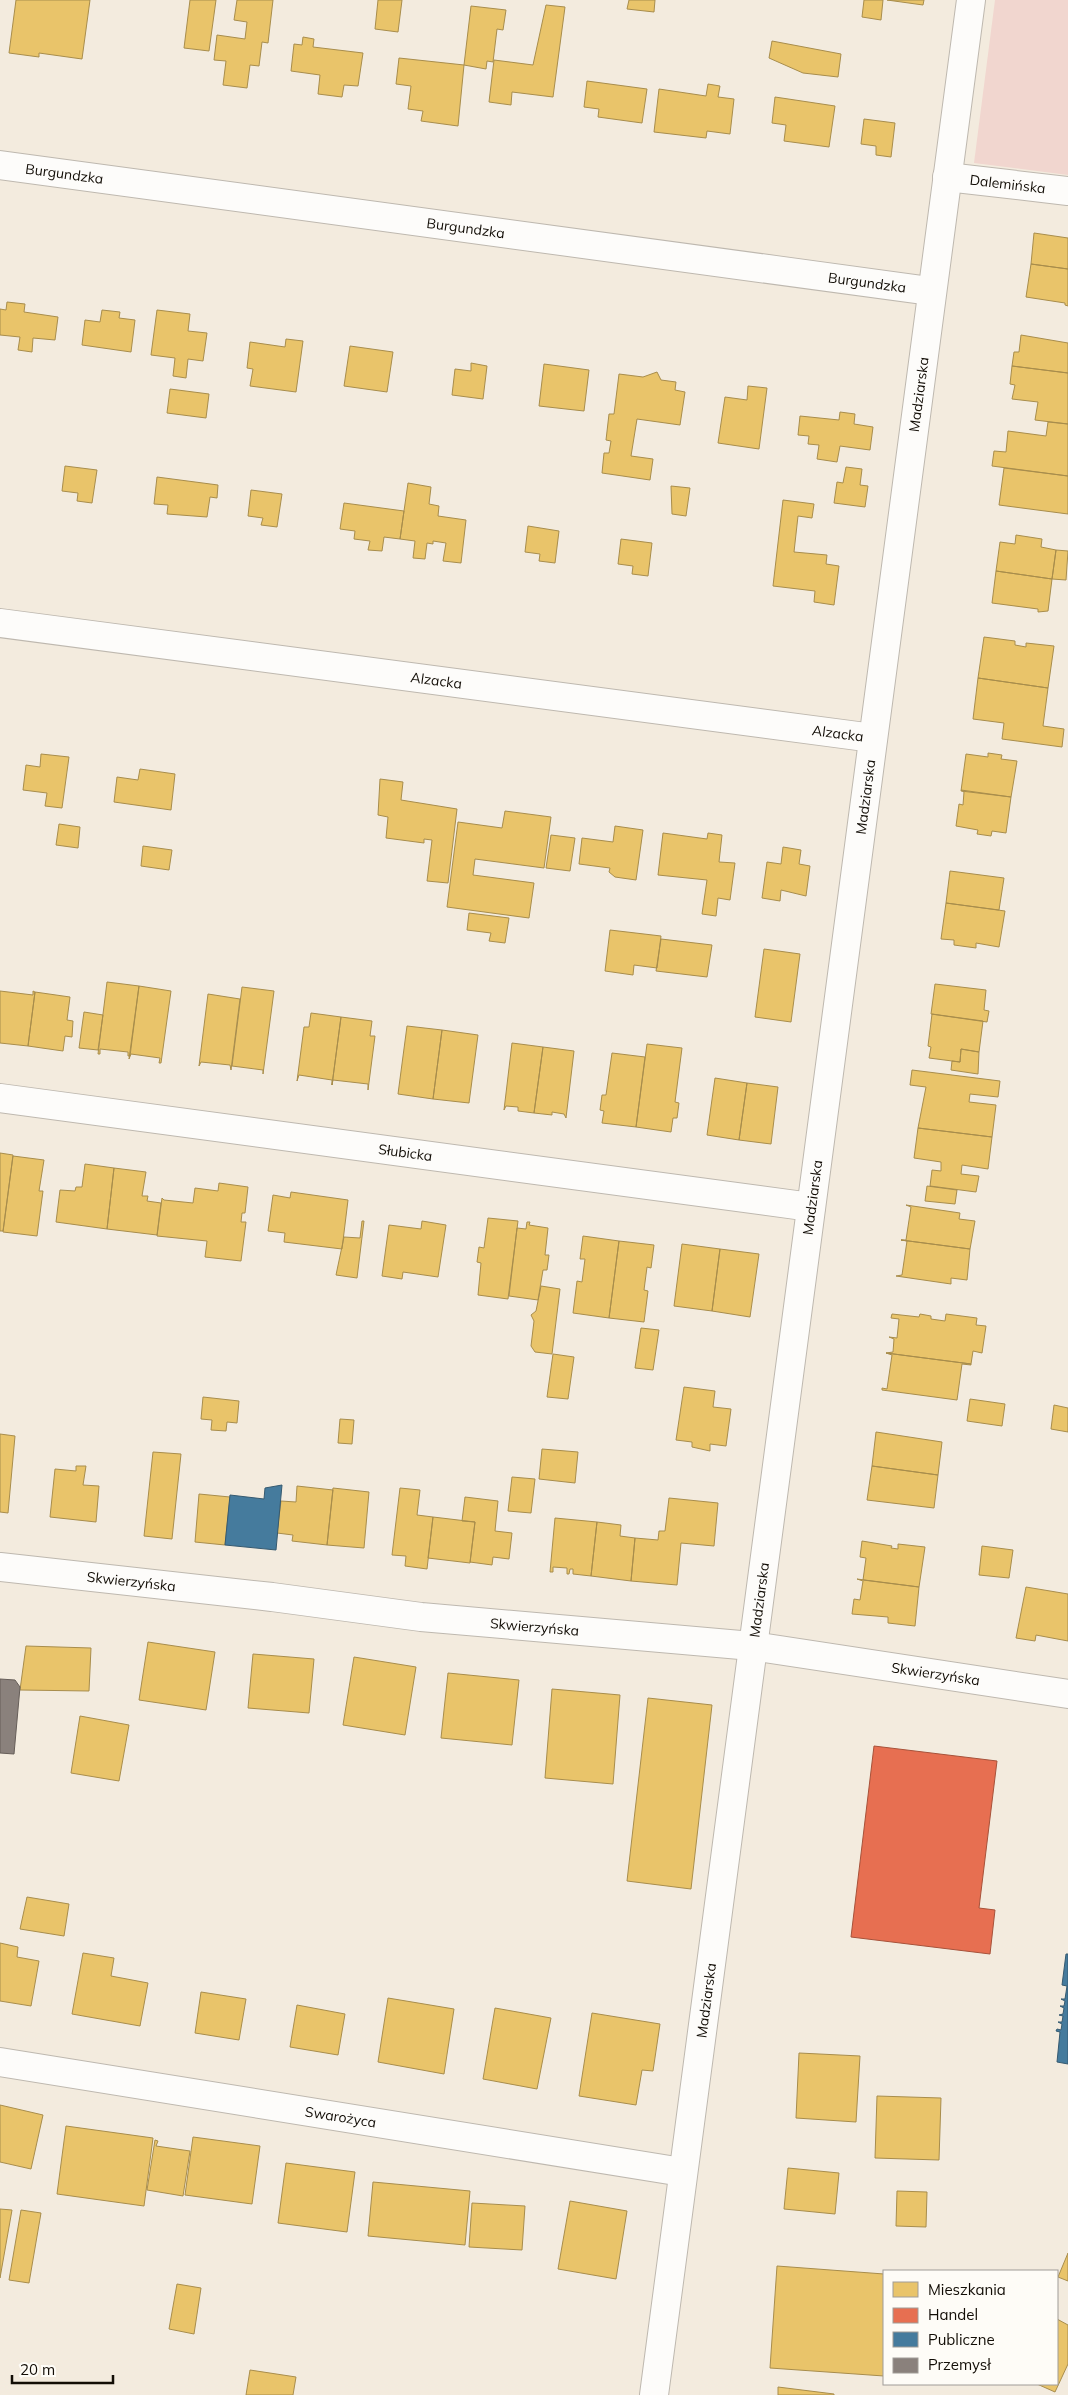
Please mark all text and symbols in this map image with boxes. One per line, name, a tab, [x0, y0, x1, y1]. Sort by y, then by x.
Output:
street label: Burgundzka	[24, 160, 105, 188]
street label: Dalemińska	[969, 171, 1046, 197]
street label: Burgundzka	[426, 214, 506, 242]
street label: Burgundzka	[827, 268, 907, 297]
street label: Madziarska	[905, 356, 933, 433]
street label: Alzacka	[409, 668, 463, 693]
street label: Alzacka	[811, 721, 865, 746]
street label: Madziarska	[852, 758, 879, 835]
street label: Słubicka	[377, 1140, 434, 1165]
street label: Madziarska	[799, 1159, 826, 1236]
street label: Madziarska	[745, 1561, 773, 1638]
street label: Skwierzyńska	[86, 1568, 177, 1595]
street label: Skwierzyńska	[489, 1614, 580, 1640]
street label: Skwierzyńska	[890, 1658, 981, 1689]
street label: Madziarska	[692, 1962, 720, 2039]
street label: Swarożyca	[304, 2102, 377, 2132]
legend	[883, 2270, 1058, 2385]
text: Mieszkania	[928, 2280, 1006, 2299]
text: Handel	[928, 2305, 978, 2324]
text: Publiczne	[928, 2330, 995, 2349]
scale bar	[12, 2352, 114, 2384]
text: Przemysł	[928, 2355, 991, 2374]
text: 20 m	[20, 2360, 55, 2379]

